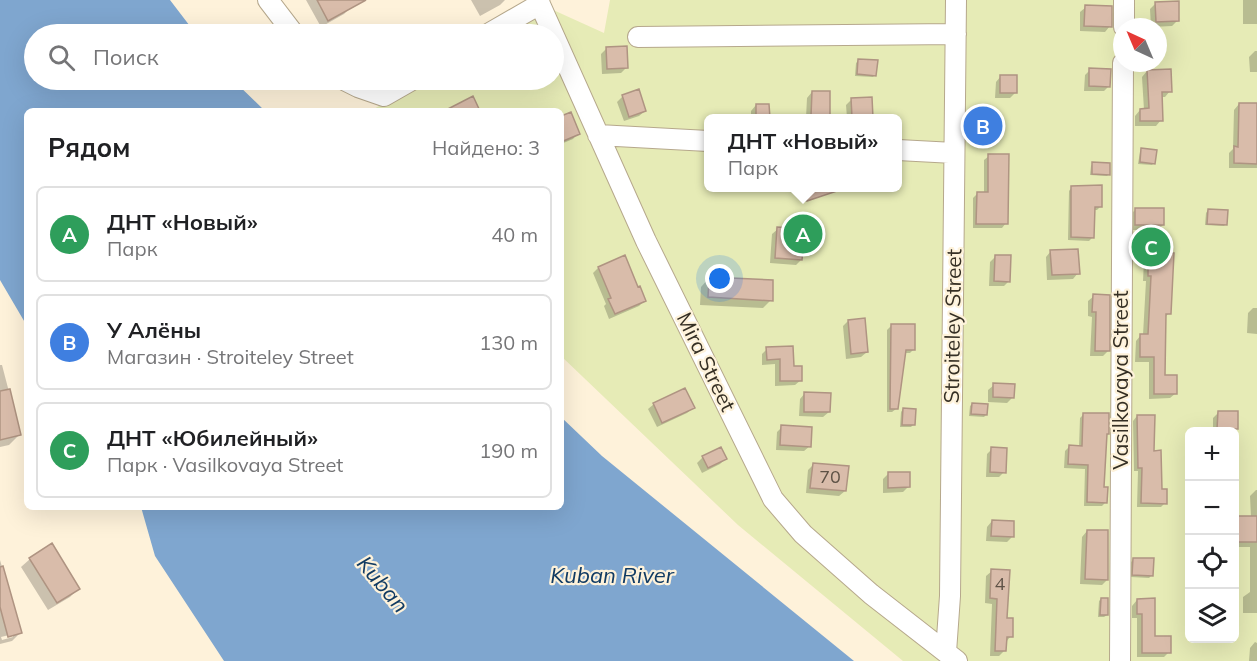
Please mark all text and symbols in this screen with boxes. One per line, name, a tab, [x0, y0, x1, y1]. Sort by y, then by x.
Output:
north arrow	[1113, 18, 1167, 72]
search box	[24, 24, 564, 90]
icon: search	[45, 41, 78, 74]
text: Поиск	[93, 43, 159, 71]
pin: B	[964, 104, 1002, 148]
popup	[704, 114, 902, 192]
text: ДНТ «Новый»	[728, 127, 878, 155]
text: Рядом	[48, 131, 131, 164]
text: Найдено: 3	[432, 135, 540, 160]
text: Парк	[728, 155, 778, 180]
text: ДНТ «Новый»	[107, 208, 258, 236]
pin: A	[784, 212, 822, 256]
text: A	[62, 222, 77, 247]
text: 40 m	[491, 222, 538, 247]
pin: C	[1132, 224, 1170, 270]
text: Парк	[107, 236, 157, 261]
street label: Stroiteley Street	[938, 248, 966, 403]
your location	[705, 264, 734, 293]
street label: Vasilkovaya Street	[1107, 290, 1133, 470]
street label: Mira Street	[672, 308, 742, 415]
text: У Алёны	[107, 316, 201, 344]
text: B	[63, 330, 76, 355]
text: 130 m	[479, 330, 538, 355]
text: Магазин · Stroiteley Street	[107, 344, 354, 369]
text: ДНТ «Юбилейный»	[107, 424, 318, 452]
map controls	[1185, 427, 1239, 643]
button: +	[1185, 427, 1239, 481]
text: C	[63, 438, 76, 463]
text: 190 m	[479, 438, 538, 463]
text: Парк · Vasilkovaya Street	[107, 452, 343, 477]
house number: 70	[819, 465, 841, 488]
button: −	[1185, 481, 1239, 535]
button: locate	[1185, 535, 1239, 589]
water label: Kuban	[351, 550, 415, 618]
water label: Kuban River	[550, 561, 675, 589]
house number: 4	[995, 572, 1006, 595]
button: layers	[1185, 589, 1239, 643]

